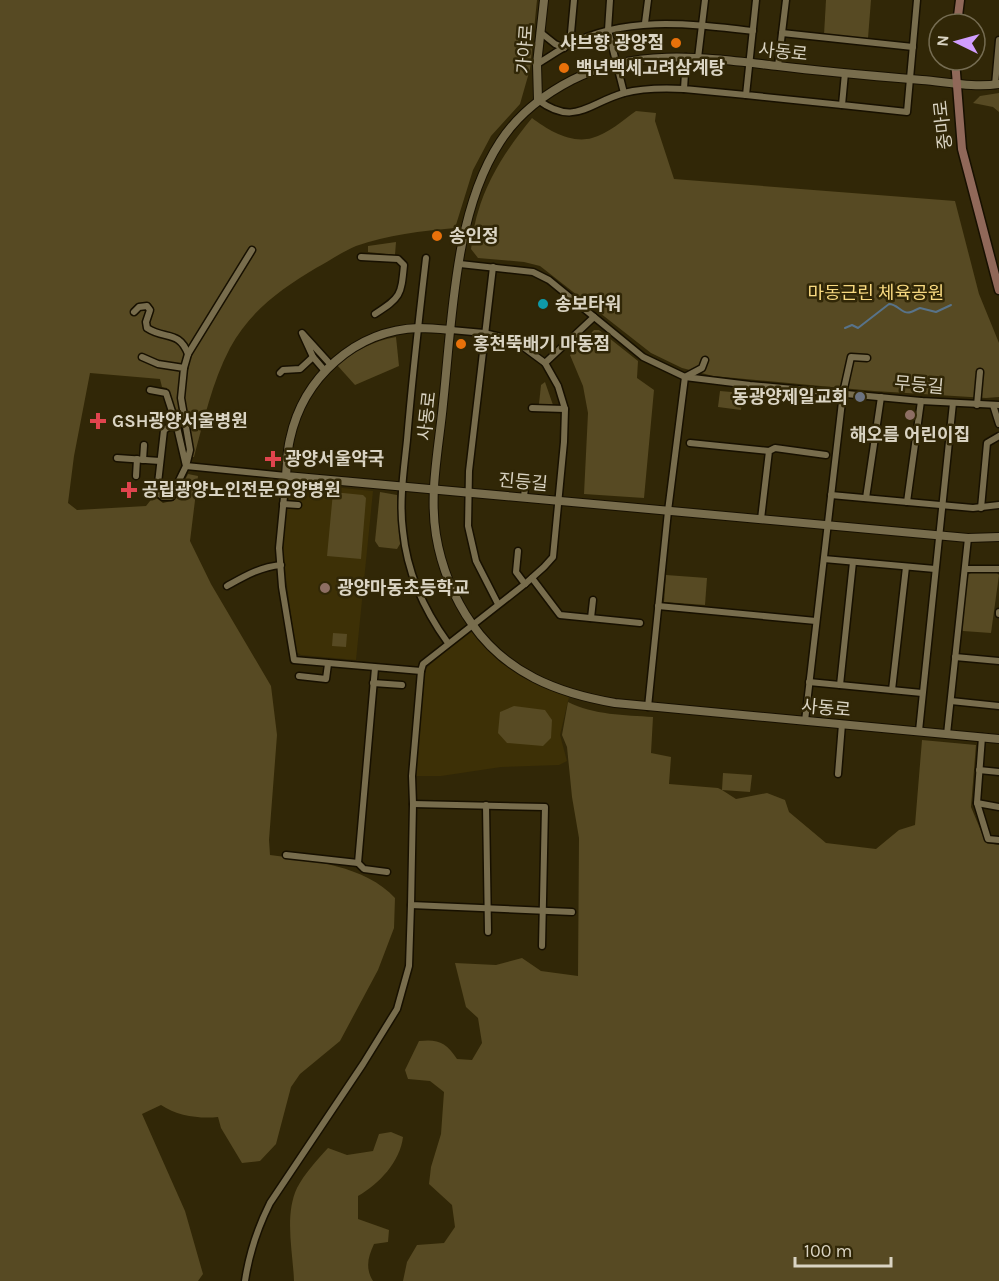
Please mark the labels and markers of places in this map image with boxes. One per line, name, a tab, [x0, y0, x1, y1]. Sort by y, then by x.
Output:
place label: 샤브향 광양점	[560, 32, 664, 54]
marker: 샤브향 광양점	[669, 36, 683, 50]
place label: 백년백세고려삼계탕	[576, 57, 725, 79]
marker: 백년백세고려삼계탕	[557, 61, 571, 75]
place label: 송인정	[449, 225, 499, 247]
marker: 송인정	[430, 229, 444, 243]
place label: 송보타워	[555, 293, 621, 315]
marker: 송보타워	[536, 297, 550, 311]
place label: 홍천뚝배기 마동점	[473, 333, 610, 355]
marker: 홍천뚝배기 마동점	[454, 337, 468, 351]
place label: 동광양제일교회	[732, 386, 848, 408]
marker: 동광양제일교회	[853, 390, 867, 404]
marker: 해오름 어린이집	[903, 408, 917, 422]
place label: GSH광양서울병원	[112, 410, 248, 432]
marker: GSH광양서울병원	[89, 412, 107, 430]
place label: 해오름 어린이집	[850, 424, 970, 446]
place label: 광양서울약국	[285, 448, 384, 470]
marker: 광양서울약국	[266, 452, 280, 466]
place label: 공립광양노인전문요양병원	[142, 479, 341, 501]
marker: 공립광양노인전문요양병원	[120, 481, 138, 499]
place label: 광양마동초등학교	[337, 577, 469, 599]
marker: 광양마동초등학교	[318, 581, 332, 595]

